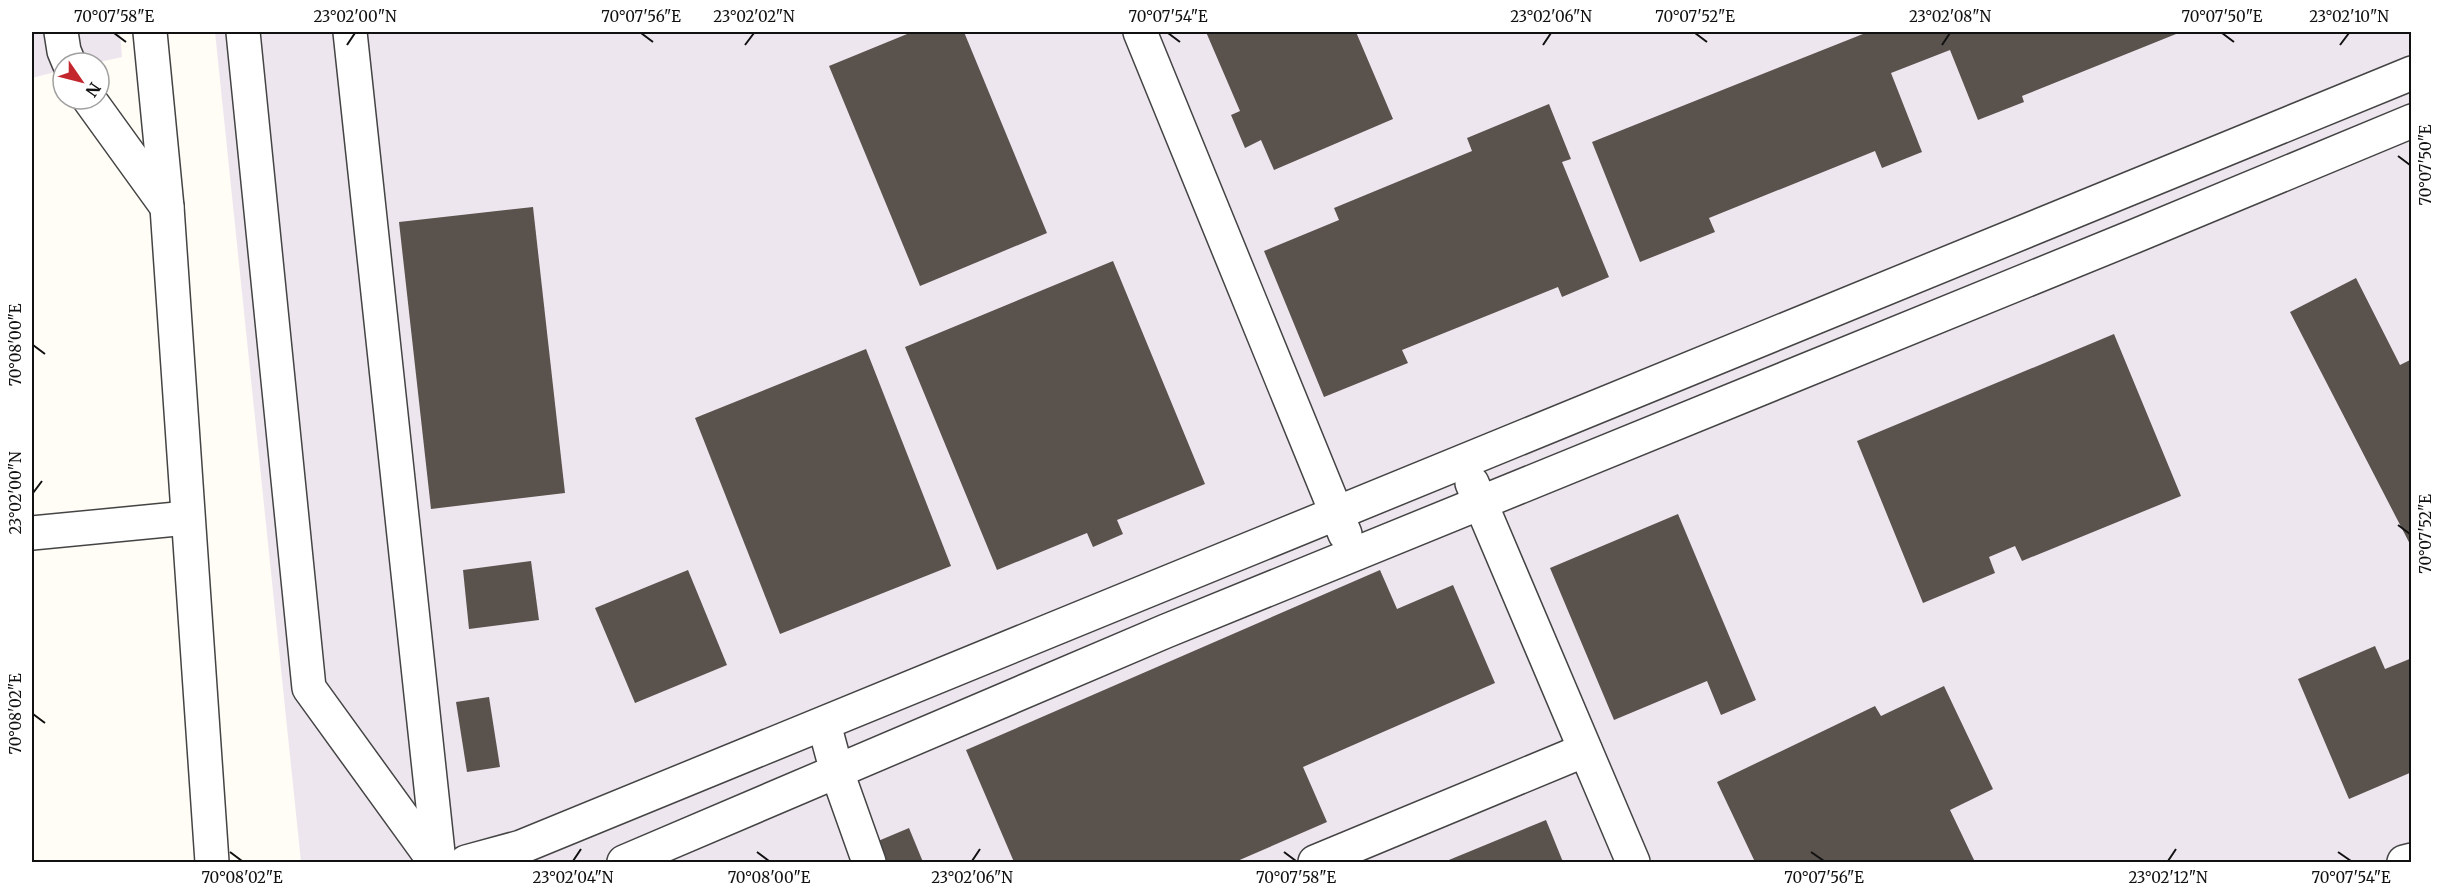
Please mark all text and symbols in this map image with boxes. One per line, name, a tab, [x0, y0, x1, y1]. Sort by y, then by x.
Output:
text: 70°07'58"E	[74, 7, 154, 26]
text: 23°02'00"N	[313, 7, 397, 26]
text: 70°07'56"E	[601, 7, 681, 26]
text: 23°02'02"N	[713, 7, 795, 26]
text: 70°07'54"E	[1129, 7, 1208, 26]
text: 23°02'06"N	[1510, 7, 1592, 26]
text: 70°07'52"E	[1655, 7, 1735, 26]
text: 23°02'08"N	[1909, 7, 1991, 26]
text: 70°07'50"E	[2182, 7, 2263, 26]
text: 23°02'10"N	[2309, 7, 2389, 26]
north arrow	[51, 51, 111, 111]
text: N	[81, 79, 105, 101]
text: 70°07'50"E	[2416, 124, 2435, 205]
text: 70°08'00"E	[6, 303, 25, 386]
text: 23°02'00"N	[6, 451, 25, 535]
text: 70°07'52"E	[2416, 494, 2435, 574]
text: 70°08'02"E	[6, 673, 25, 755]
text: 70°08'02"E	[201, 868, 283, 887]
text: 23°02'04"N	[533, 868, 614, 887]
text: 70°08'00"E	[728, 868, 811, 887]
text: 23°02'06"N	[931, 868, 1013, 887]
text: 70°07'58"E	[1256, 868, 1336, 887]
text: 70°07'56"E	[1784, 868, 1864, 887]
text: 23°02'12"N	[2128, 868, 2208, 887]
text: 70°07'54"E	[2312, 868, 2391, 887]

